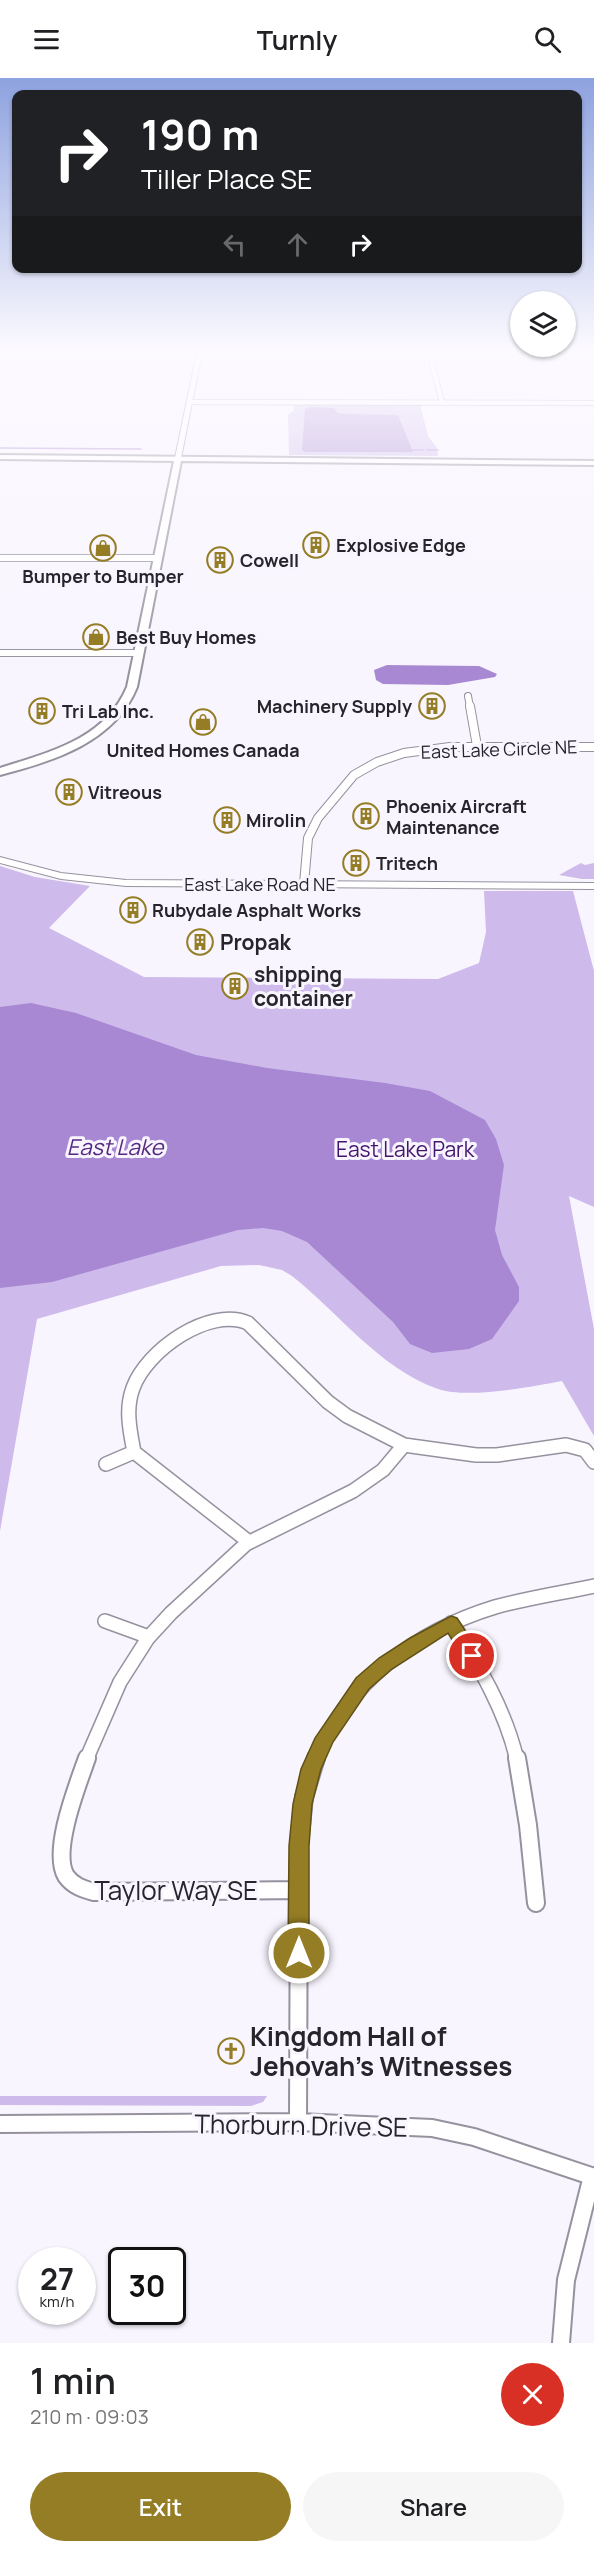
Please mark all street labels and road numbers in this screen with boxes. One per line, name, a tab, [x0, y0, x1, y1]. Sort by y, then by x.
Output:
street label: East Lake Circle NE	[420, 734, 578, 764]
street label: East Lake Road NE	[184, 872, 336, 896]
street label: Taylor Way SE	[94, 1872, 258, 1908]
street label: Thorburn Drive SE	[194, 2105, 408, 2145]

